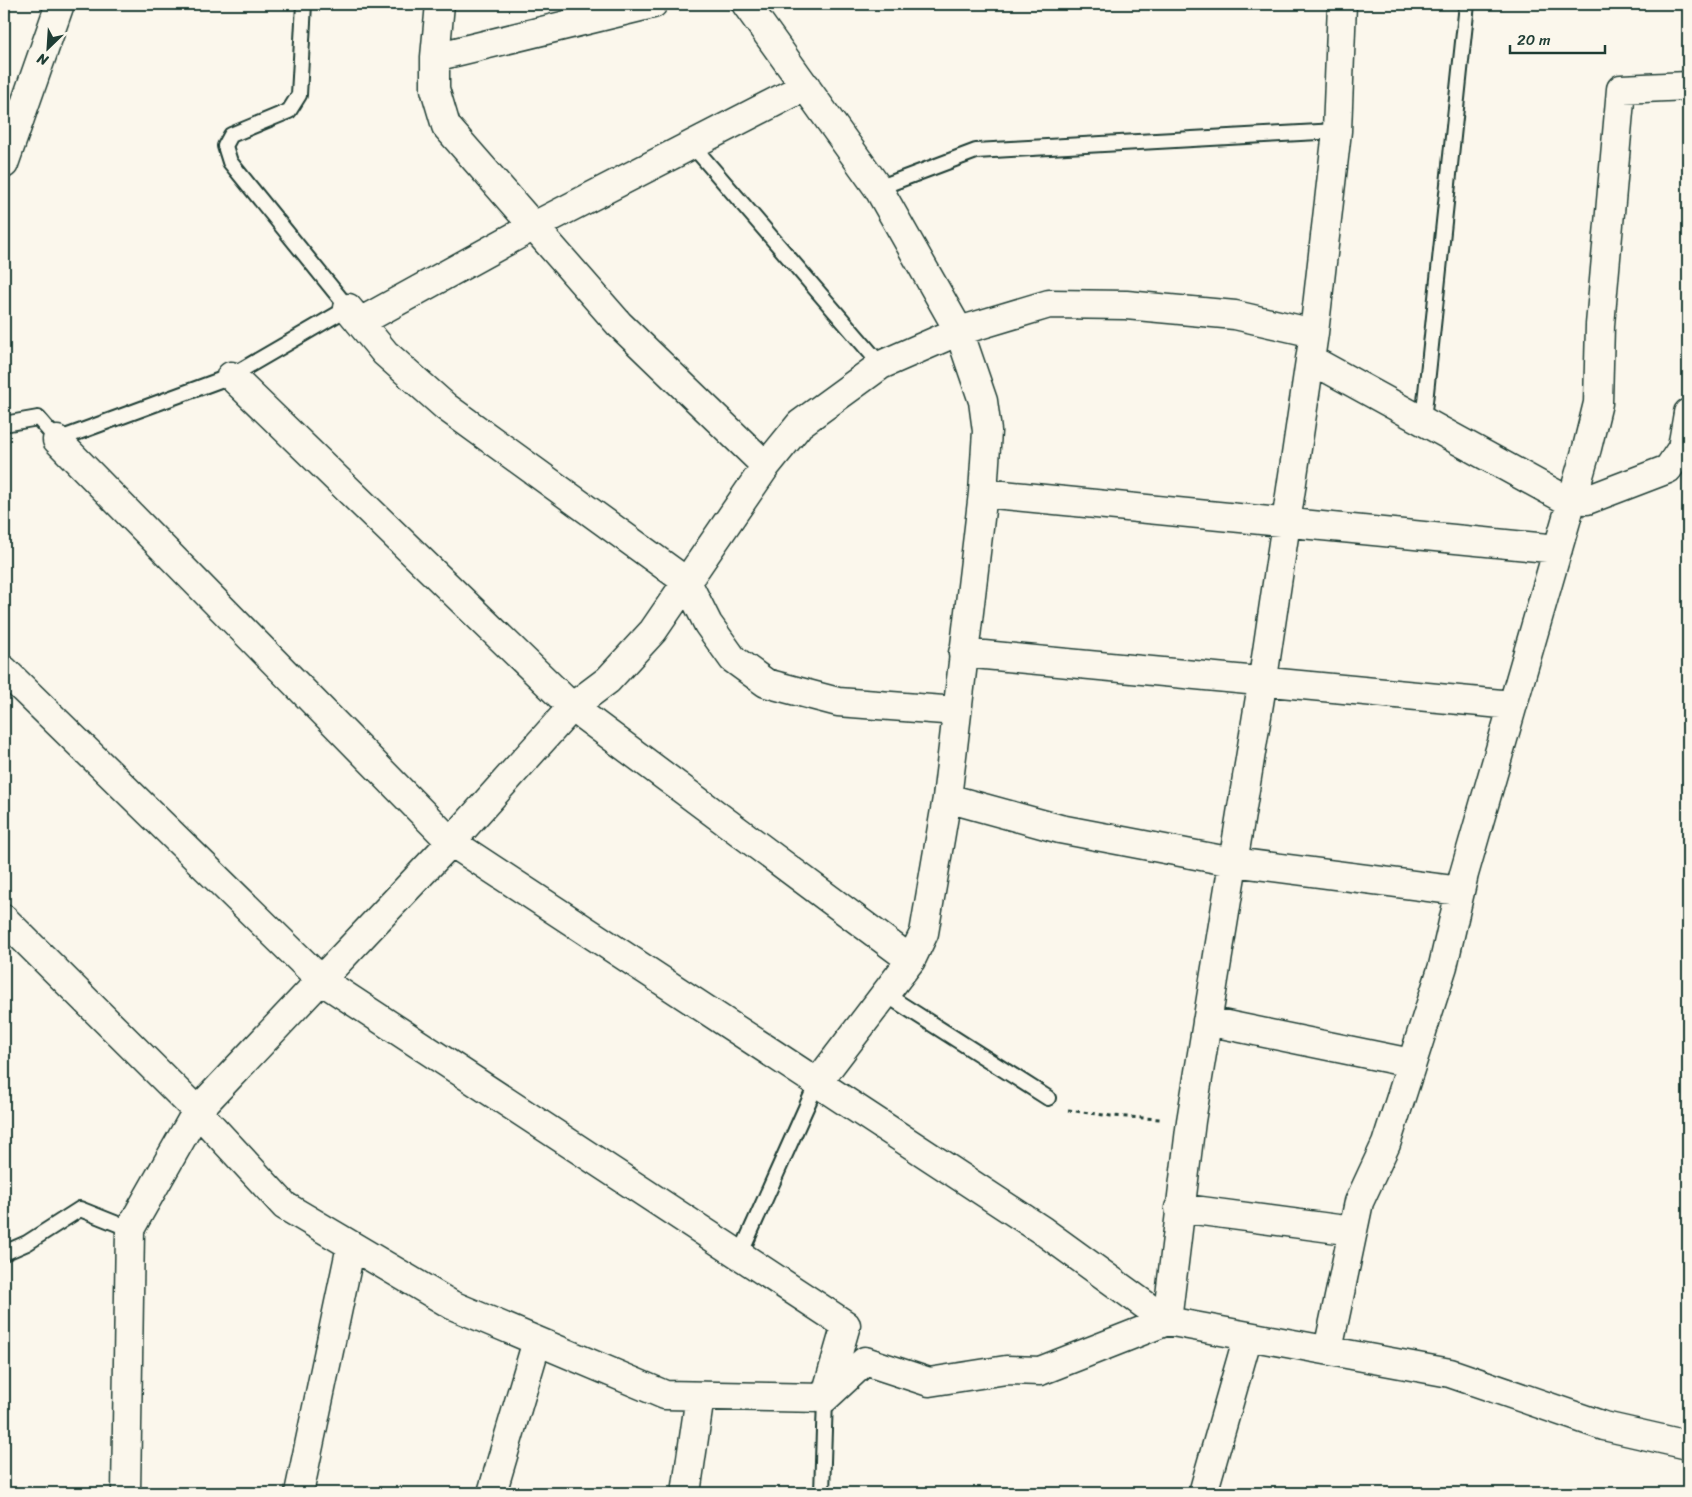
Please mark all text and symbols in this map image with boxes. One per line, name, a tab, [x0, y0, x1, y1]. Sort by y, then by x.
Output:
north arrow	[22, 22, 72, 72]
scale bar	[1510, 22, 1604, 54]
text: 20 m	[1517, 27, 1551, 53]
text: N	[33, 46, 53, 73]

